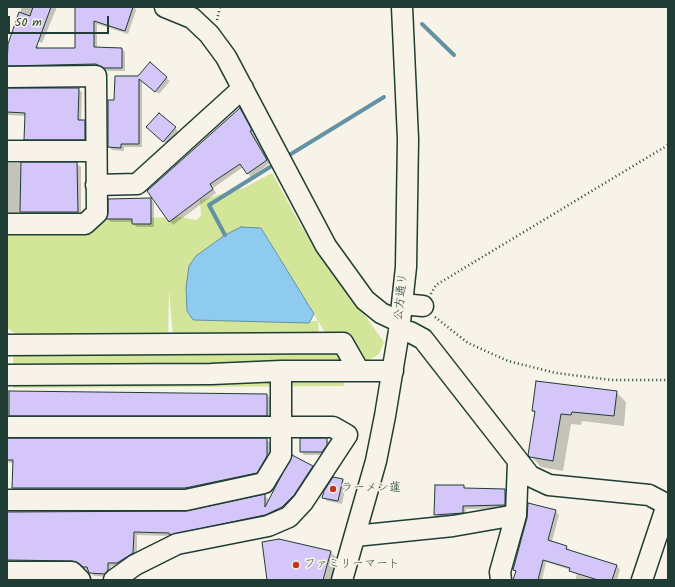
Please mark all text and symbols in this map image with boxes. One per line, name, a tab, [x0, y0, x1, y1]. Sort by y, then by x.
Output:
scale bar	[10, 8, 111, 34]
text: 50 m	[15, 13, 42, 32]
street label: 公方通り	[392, 272, 412, 322]
place label: ラーメン蓮	[341, 482, 401, 496]
marker: ラーメン蓮	[328, 484, 338, 494]
place label: ファミリーマート	[304, 558, 400, 572]
marker: ファミリーマート	[291, 560, 301, 570]

